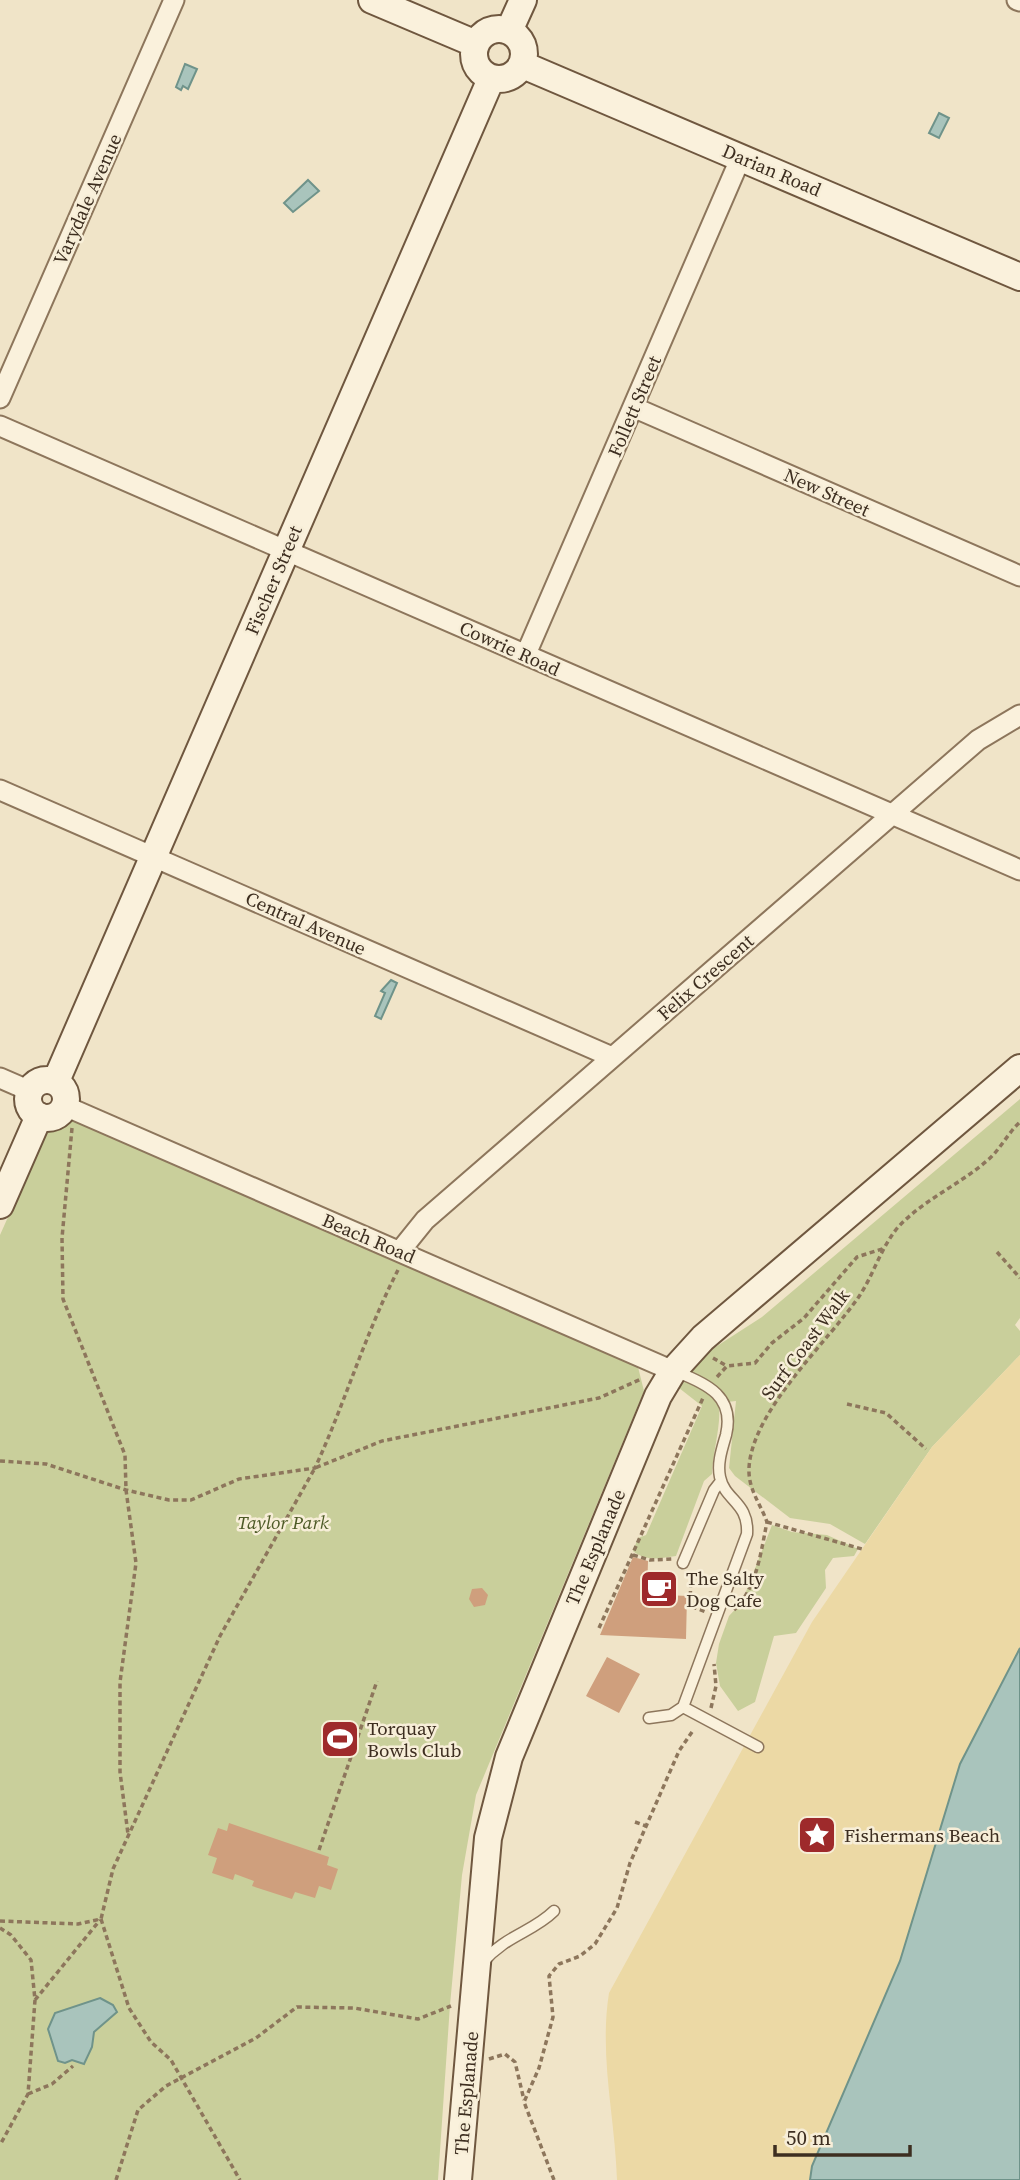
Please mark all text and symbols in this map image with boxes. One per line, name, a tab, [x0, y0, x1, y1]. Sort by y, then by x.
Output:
street label: Varydale Avenue	[46, 129, 128, 269]
street label: Darian Road	[718, 137, 826, 203]
street label: Follett Street	[601, 351, 667, 461]
street label: New Street	[780, 462, 875, 523]
street label: Fischer Street	[238, 521, 308, 639]
street label: Cowrie Road	[455, 614, 565, 682]
street label: Central Avenue	[242, 885, 370, 961]
street label: Felix Crescent	[651, 927, 759, 1026]
street label: Beach Road	[318, 1207, 420, 1269]
street label: Surf Coast Walk	[755, 1283, 856, 1405]
street label: The Esplanade	[559, 1485, 631, 1609]
park label: Taylor Park	[237, 1509, 329, 1535]
place label: The Salty Dog Cafe	[686, 1565, 764, 1613]
cafe icon: The Salty Dog Cafe	[638, 1568, 680, 1610]
place label: Torquay Bowls Club	[367, 1715, 461, 1763]
sports icon: Torquay Bowls Club	[319, 1718, 361, 1760]
place icon: Fishermans Beach	[796, 1814, 838, 1856]
place label: Fishermans Beach	[844, 1822, 1000, 1848]
street label: The Esplanade	[448, 2030, 484, 2156]
scale bar	[775, 2114, 910, 2158]
text: 50 m	[786, 2123, 831, 2152]

